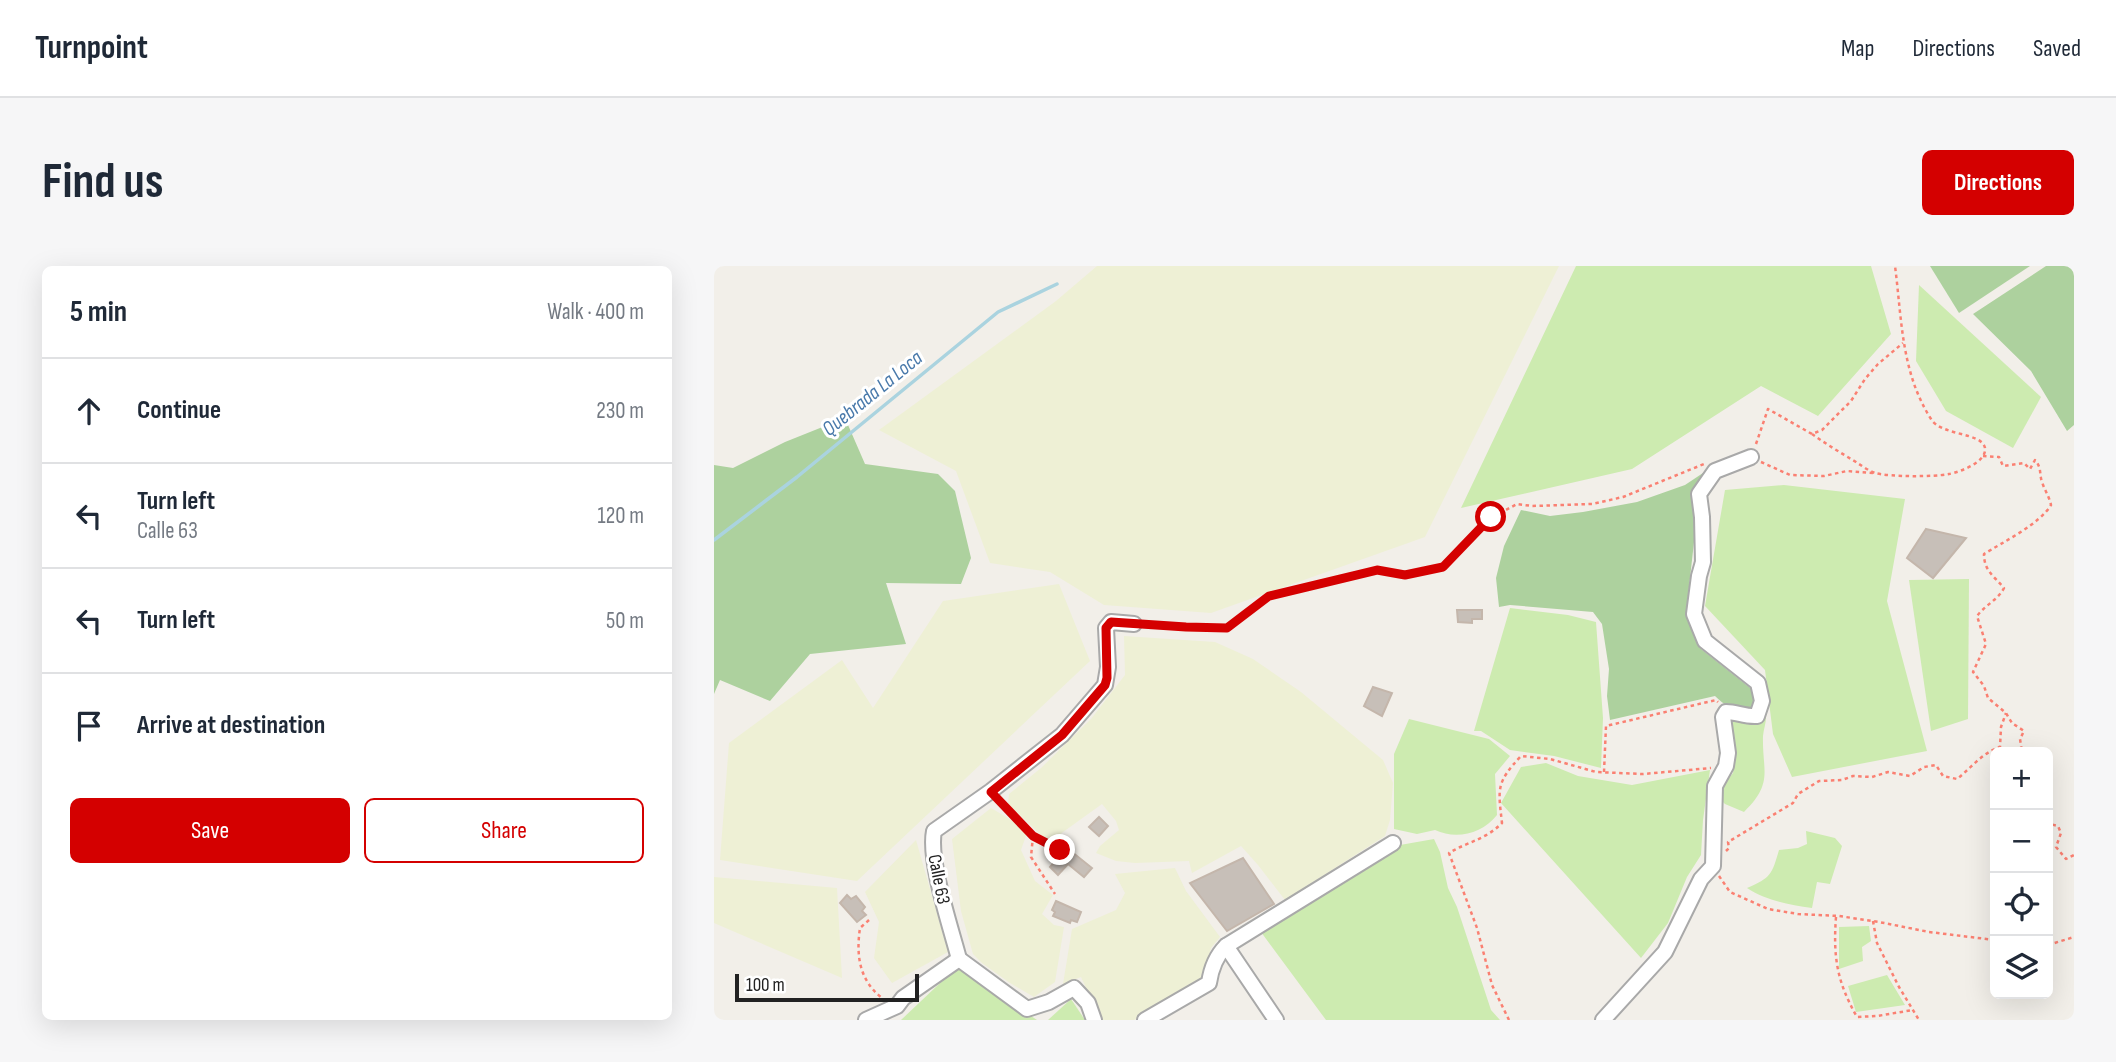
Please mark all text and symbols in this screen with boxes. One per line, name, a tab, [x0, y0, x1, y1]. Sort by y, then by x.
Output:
text: Turnpoint	[35, 28, 148, 68]
text: Map	[1841, 34, 1874, 63]
text: Directions	[1912, 34, 1995, 63]
text: Saved	[2033, 34, 2081, 63]
button: Directions	[1922, 150, 2074, 215]
text: Find us	[42, 153, 164, 212]
text: 5 min	[70, 294, 127, 330]
text: Walk · 400 m	[547, 298, 644, 326]
water label: Quebrada La Loca	[817, 345, 928, 441]
icon: ahead	[70, 392, 108, 430]
text: Continue	[137, 395, 221, 426]
text: 230 m	[596, 397, 644, 425]
text: Turn left	[137, 486, 215, 517]
icon: left	[70, 497, 108, 535]
route start	[1475, 501, 1506, 532]
text: 120 m	[598, 502, 644, 530]
text: Calle 63	[137, 517, 198, 545]
icon: left	[70, 602, 108, 640]
text: Turn left	[137, 605, 215, 636]
text: 50 m	[606, 607, 644, 635]
icon: arrive	[70, 707, 108, 745]
text: Arrive at destination	[137, 710, 325, 741]
map controls	[1990, 747, 2053, 999]
button: +	[1990, 747, 2053, 810]
button: Save	[70, 798, 350, 863]
button: Share	[364, 798, 644, 863]
button: −	[1990, 810, 2053, 873]
route end	[1044, 834, 1075, 865]
street label: Calle 63	[922, 852, 955, 906]
button: locate	[1990, 873, 2053, 936]
button: layers	[1990, 936, 2053, 999]
scale bar	[735, 971, 919, 1003]
text: 100 m	[746, 974, 785, 997]

